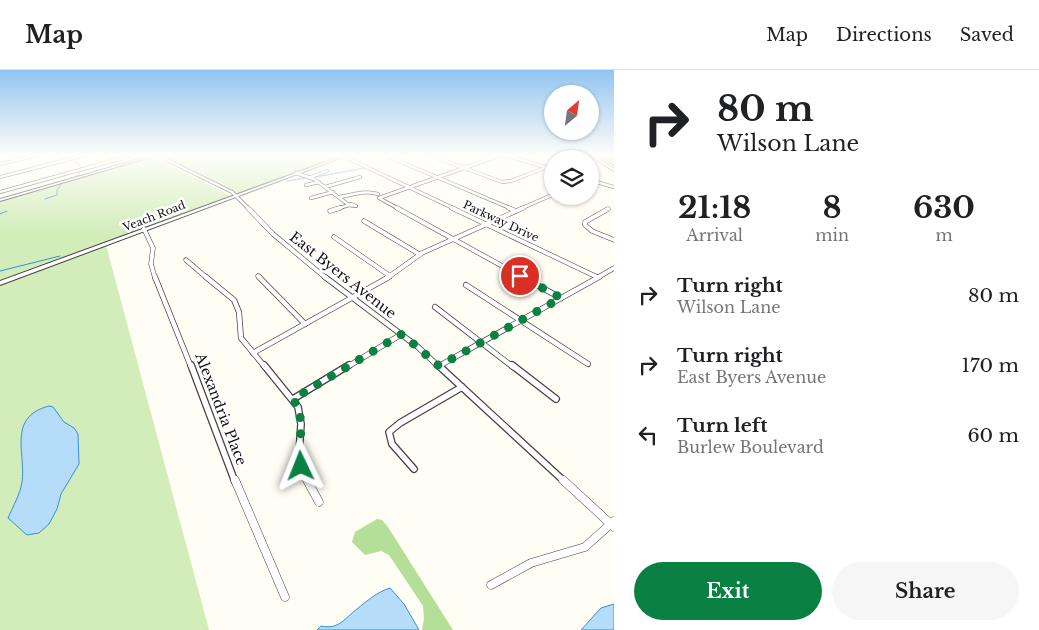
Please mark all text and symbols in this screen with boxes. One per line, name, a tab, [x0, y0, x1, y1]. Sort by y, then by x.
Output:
text: Map	[25, 20, 83, 49]
text: Map	[766, 24, 808, 46]
text: Directions	[836, 24, 932, 46]
text: Saved	[960, 24, 1014, 46]
north arrow	[544, 85, 599, 140]
map controls	[544, 85, 599, 205]
text: 80 m	[717, 87, 814, 130]
icon: right	[634, 90, 699, 155]
text: Wilson Lane	[717, 130, 859, 157]
button: layers	[544, 150, 599, 205]
text: 21:18	[678, 189, 751, 226]
text: 8	[823, 189, 842, 226]
text: 630	[913, 189, 975, 226]
street label: Veach Road	[120, 197, 188, 235]
street label: Parkway Drive	[461, 197, 541, 245]
text: Arrival	[686, 225, 743, 245]
text: min	[815, 225, 849, 245]
text: m	[935, 225, 953, 245]
street label: East Byers Avenue	[286, 228, 400, 322]
pin	[499, 255, 541, 297]
icon: arrive	[506, 262, 534, 290]
text: Turn right	[677, 274, 783, 297]
icon: right	[634, 281, 662, 309]
text: 80 m	[968, 284, 1019, 307]
text: Wilson Lane	[677, 297, 780, 317]
text: Turn right	[677, 344, 783, 367]
street label: Alexandria Place	[191, 349, 251, 468]
icon: right	[634, 351, 662, 379]
text: 170 m	[962, 354, 1019, 377]
text: East Byers Avenue	[677, 367, 826, 387]
text: Turn left	[677, 414, 768, 437]
icon: left	[634, 421, 662, 449]
text: 60 m	[967, 424, 1019, 447]
text: Burlew Boulevard	[677, 437, 824, 457]
position arrow	[274, 439, 326, 491]
button: Exit	[634, 562, 822, 620]
button: Share	[832, 562, 1019, 620]

